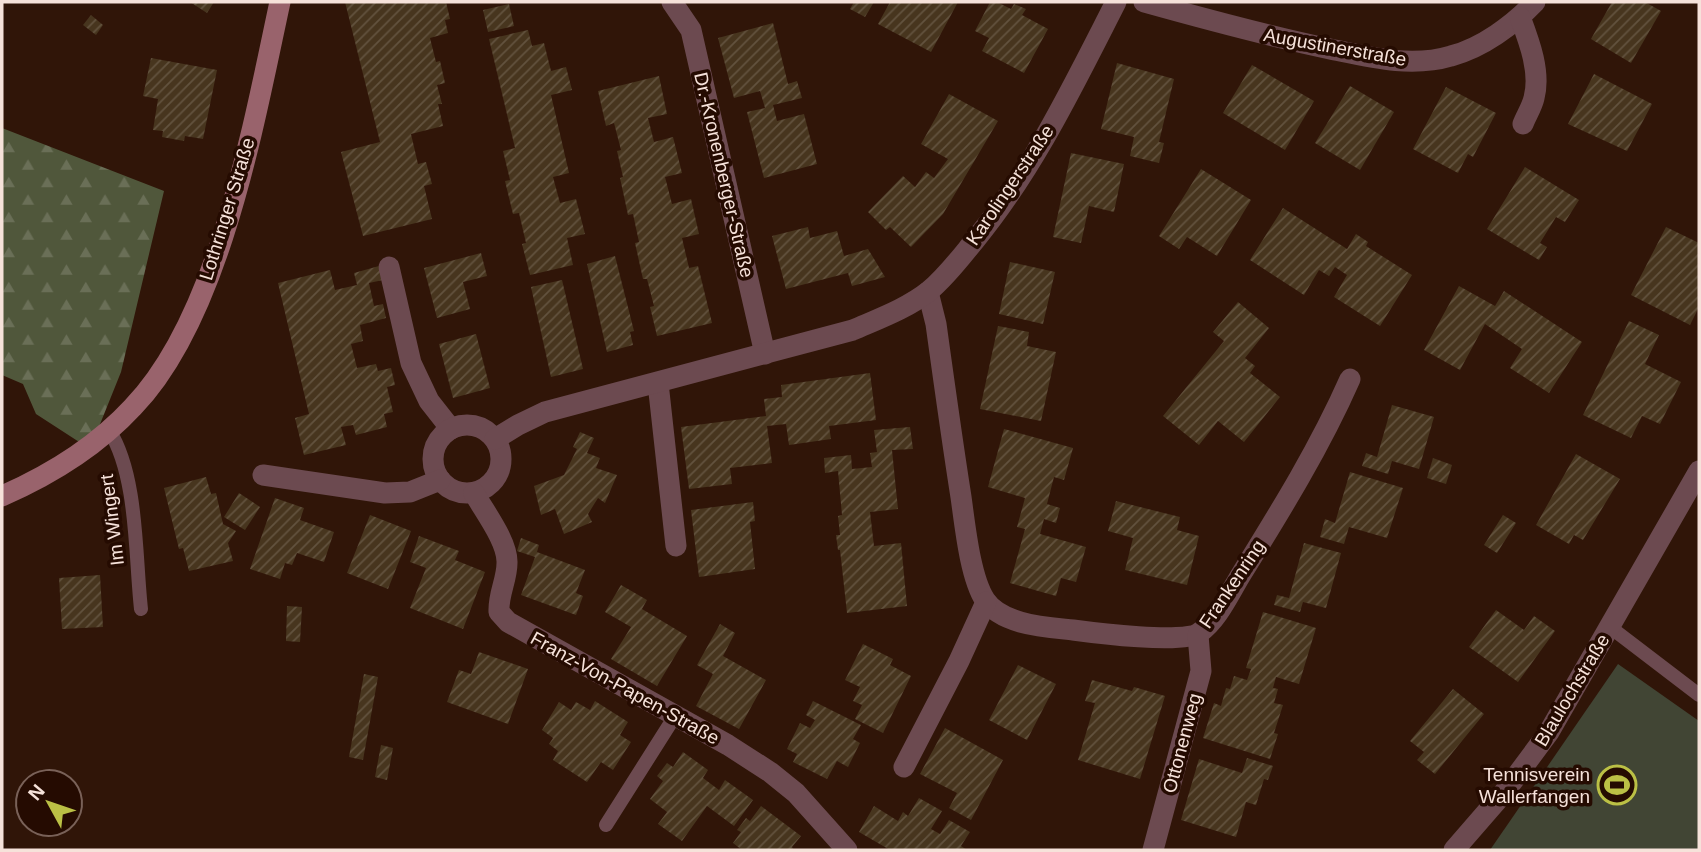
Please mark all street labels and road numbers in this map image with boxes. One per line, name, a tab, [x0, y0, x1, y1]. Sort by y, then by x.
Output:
street label: Augustinerstraße	[1262, 24, 1408, 70]
street label: Dr.-Kronenberger-Straße	[690, 70, 758, 280]
street label: Karolingerstraße	[962, 121, 1058, 249]
street label: Lothringer Straße	[195, 135, 259, 283]
street label: Im Wingert	[96, 472, 128, 567]
street label: Frankenring	[1195, 536, 1269, 632]
street label: Franz-Von-Papen-Straße	[527, 627, 723, 749]
street label: Blaulochstraße	[1530, 630, 1614, 750]
street label: Ottonenweg	[1159, 691, 1205, 795]

